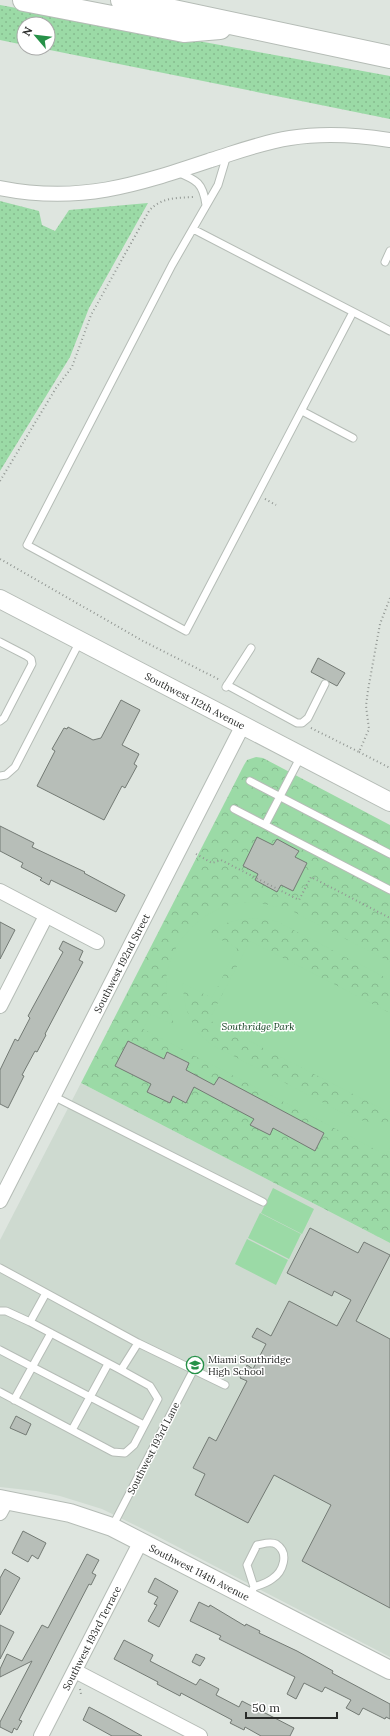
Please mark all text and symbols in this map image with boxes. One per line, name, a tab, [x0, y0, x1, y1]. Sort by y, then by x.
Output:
north arrow	[16, 16, 56, 56]
text: N	[19, 24, 36, 38]
street label: Southwest 112th Avenue	[143, 670, 248, 733]
street label: Southwest 192nd Street	[91, 912, 153, 1015]
park label: Southridge Park	[221, 1020, 295, 1033]
place label: Miami Southridge High School	[208, 1353, 291, 1378]
school or university icon: Miami Southridge High School	[185, 1355, 205, 1375]
street label: Southwest 193rd Lane	[124, 1399, 183, 1497]
street label: Southwest 114th Avenue	[147, 1541, 252, 1604]
street label: Southwest 193rd Terrace	[59, 1583, 124, 1693]
scale bar	[246, 1694, 337, 1720]
text: 50 m	[252, 1700, 280, 1715]

